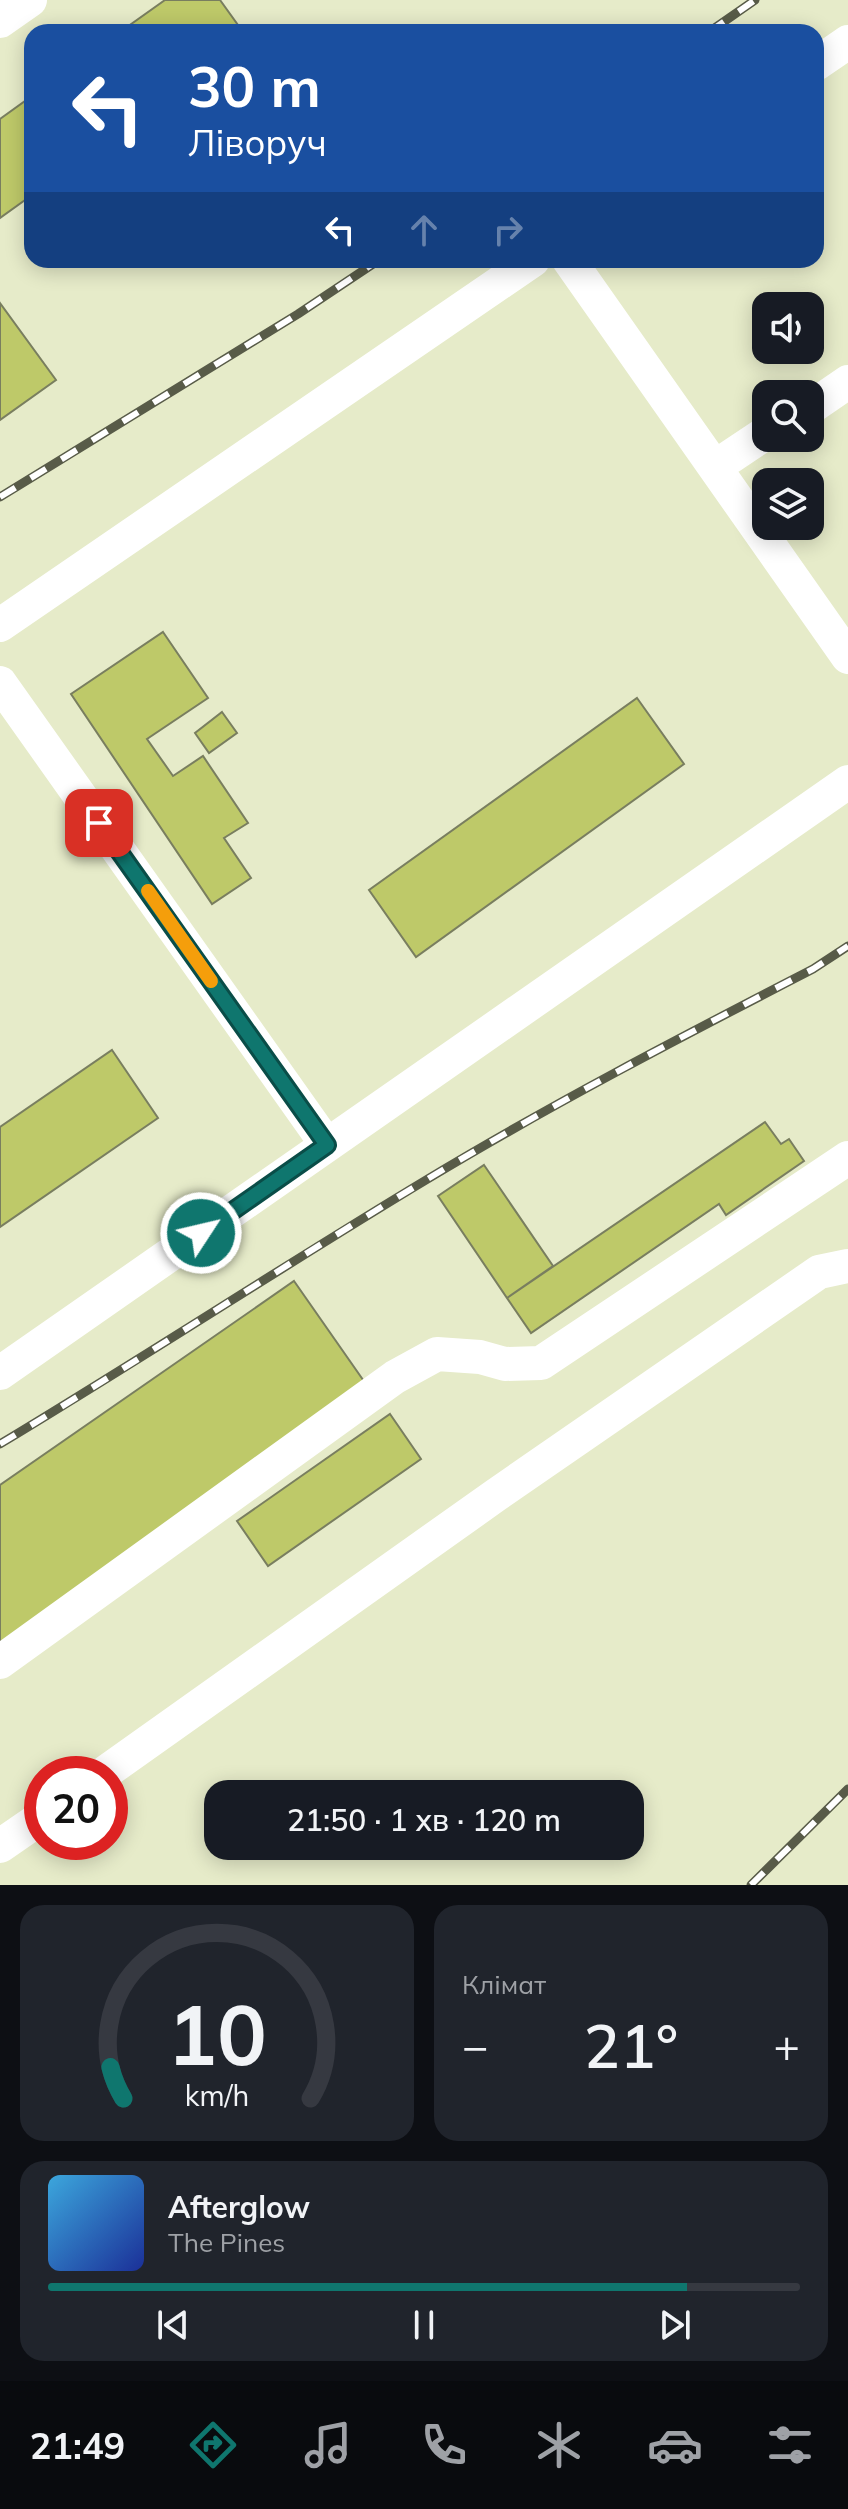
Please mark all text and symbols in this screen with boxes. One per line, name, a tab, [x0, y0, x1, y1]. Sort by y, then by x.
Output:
text: 30 m	[188, 51, 321, 121]
icon: left	[56, 56, 160, 160]
text: Ліворуч	[188, 120, 327, 165]
icon: left	[318, 208, 362, 252]
icon: ahead	[402, 208, 446, 252]
icon: right	[486, 208, 530, 252]
map controls	[752, 292, 824, 540]
button: sound	[752, 292, 824, 364]
button: search	[752, 380, 824, 452]
button: layers	[752, 468, 824, 540]
pin	[65, 789, 133, 857]
icon: arrive	[77, 801, 121, 845]
position arrow	[159, 1191, 243, 1275]
speed limit sign: 20	[24, 1756, 128, 1860]
text: 21:50 · 1 хв · 120 m	[287, 1801, 561, 1839]
text: Клімат	[462, 1968, 546, 2001]
text: 10	[167, 1981, 267, 2086]
text: 21°	[584, 2008, 678, 2083]
text: −	[462, 2018, 488, 2073]
text: +	[774, 2018, 800, 2073]
text: km/h	[185, 2077, 249, 2113]
text: Afterglow	[168, 2188, 310, 2226]
text: The Pines	[168, 2226, 285, 2259]
icon: previous	[151, 2303, 195, 2347]
icon: pause	[402, 2303, 446, 2347]
icon: next	[653, 2303, 697, 2347]
icon: directions	[185, 2417, 241, 2473]
icon: music	[300, 2417, 356, 2473]
icon: phone	[416, 2417, 472, 2473]
icon: climate	[531, 2417, 587, 2473]
icon: car	[647, 2417, 703, 2473]
icon: filters	[762, 2417, 818, 2473]
text: 21:49	[30, 2423, 125, 2468]

